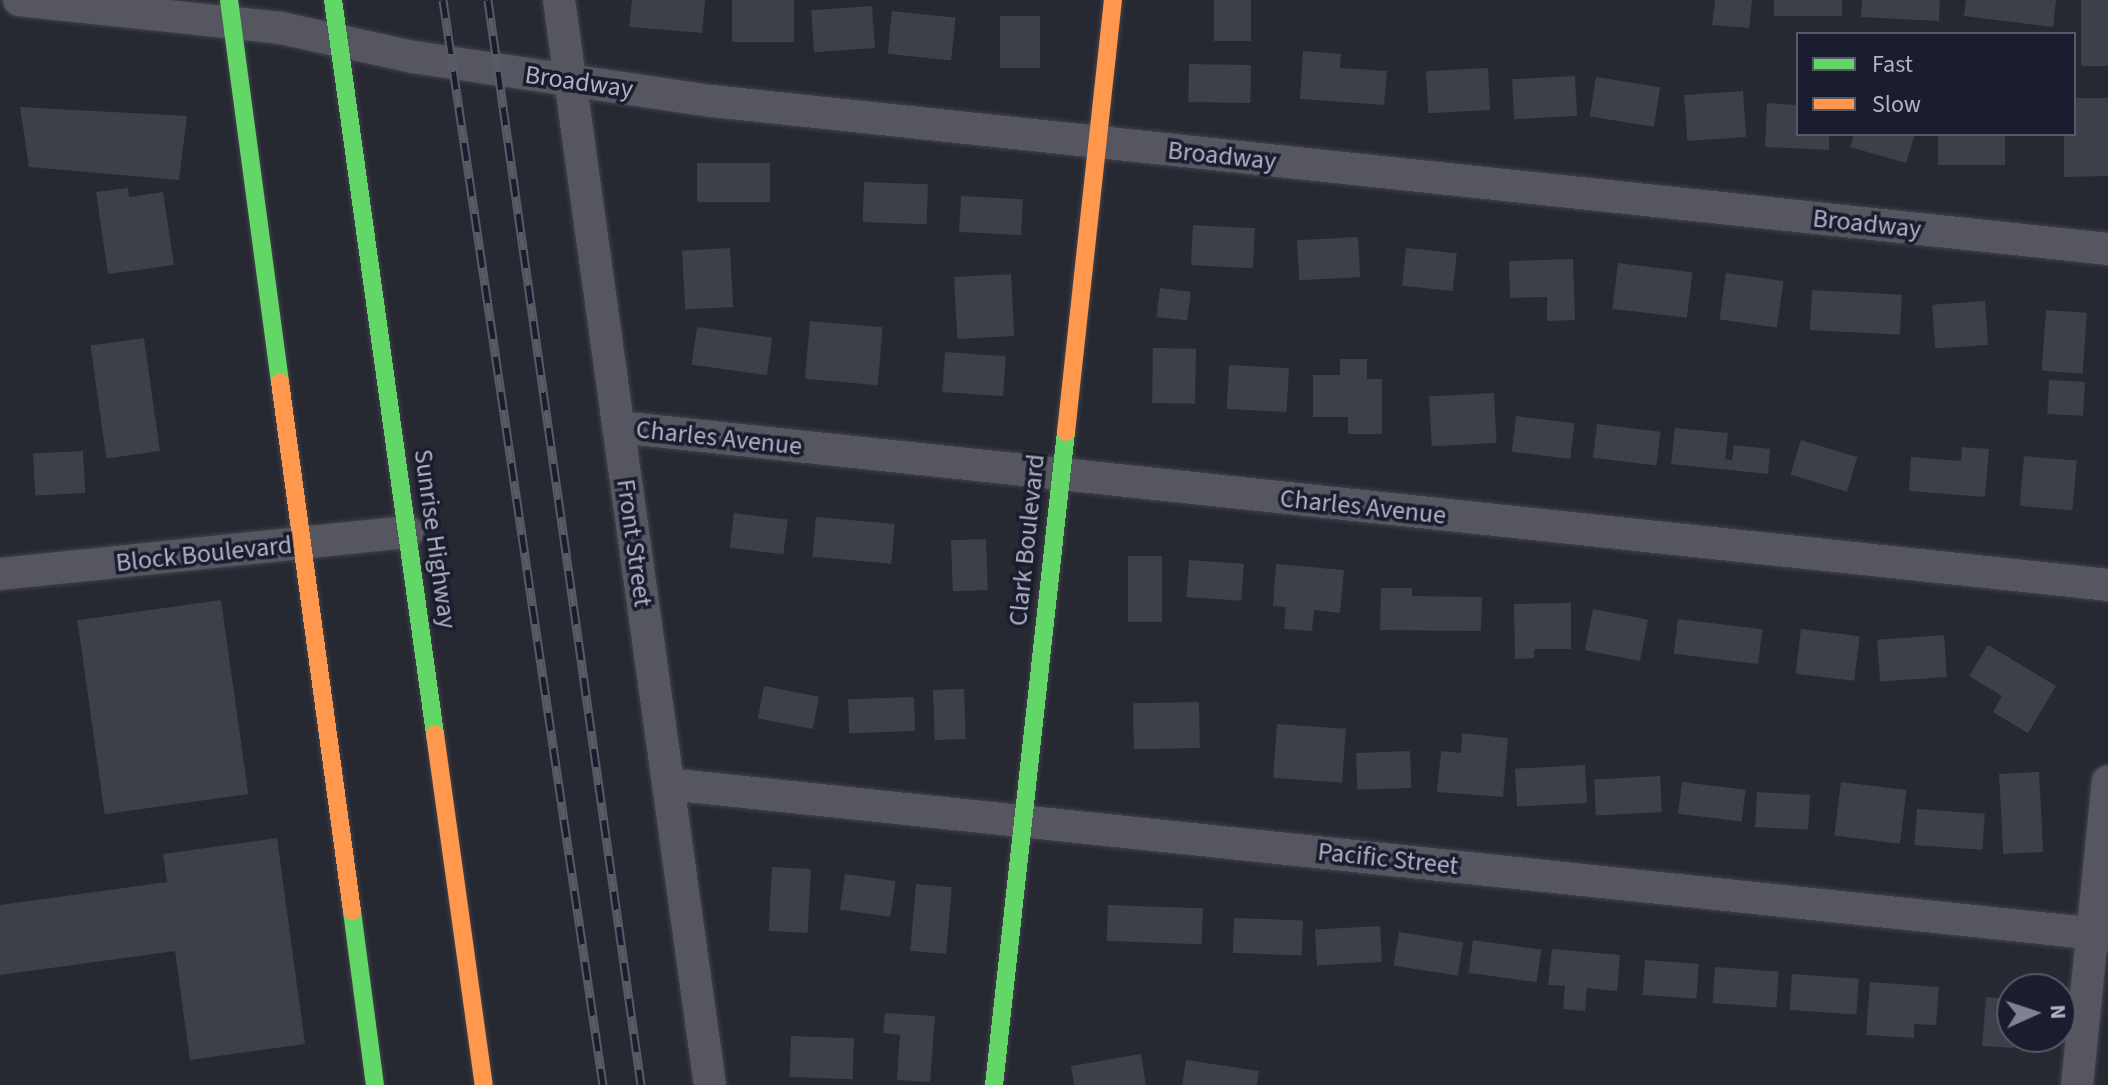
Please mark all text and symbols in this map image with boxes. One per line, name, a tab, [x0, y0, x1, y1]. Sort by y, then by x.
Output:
legend	[1796, 32, 2076, 136]
text: Fast	[1872, 47, 1913, 82]
street label: Broadway	[523, 59, 635, 105]
text: Slow	[1872, 87, 1921, 122]
street label: Broadway	[1166, 135, 1278, 177]
street label: Broadway	[1811, 203, 1923, 245]
street label: Charles Avenue	[634, 414, 804, 462]
street label: Sunrise Highway	[407, 447, 463, 631]
street label: Clark Boulevard	[1002, 452, 1052, 628]
street label: Front Street	[610, 477, 658, 609]
street label: Charles Avenue	[1278, 483, 1448, 531]
street label: Block Boulevard	[114, 529, 294, 579]
street label: Pacific Street	[1316, 836, 1460, 882]
north arrow	[1996, 973, 2076, 1053]
text: N	[2042, 1004, 2074, 1020]

